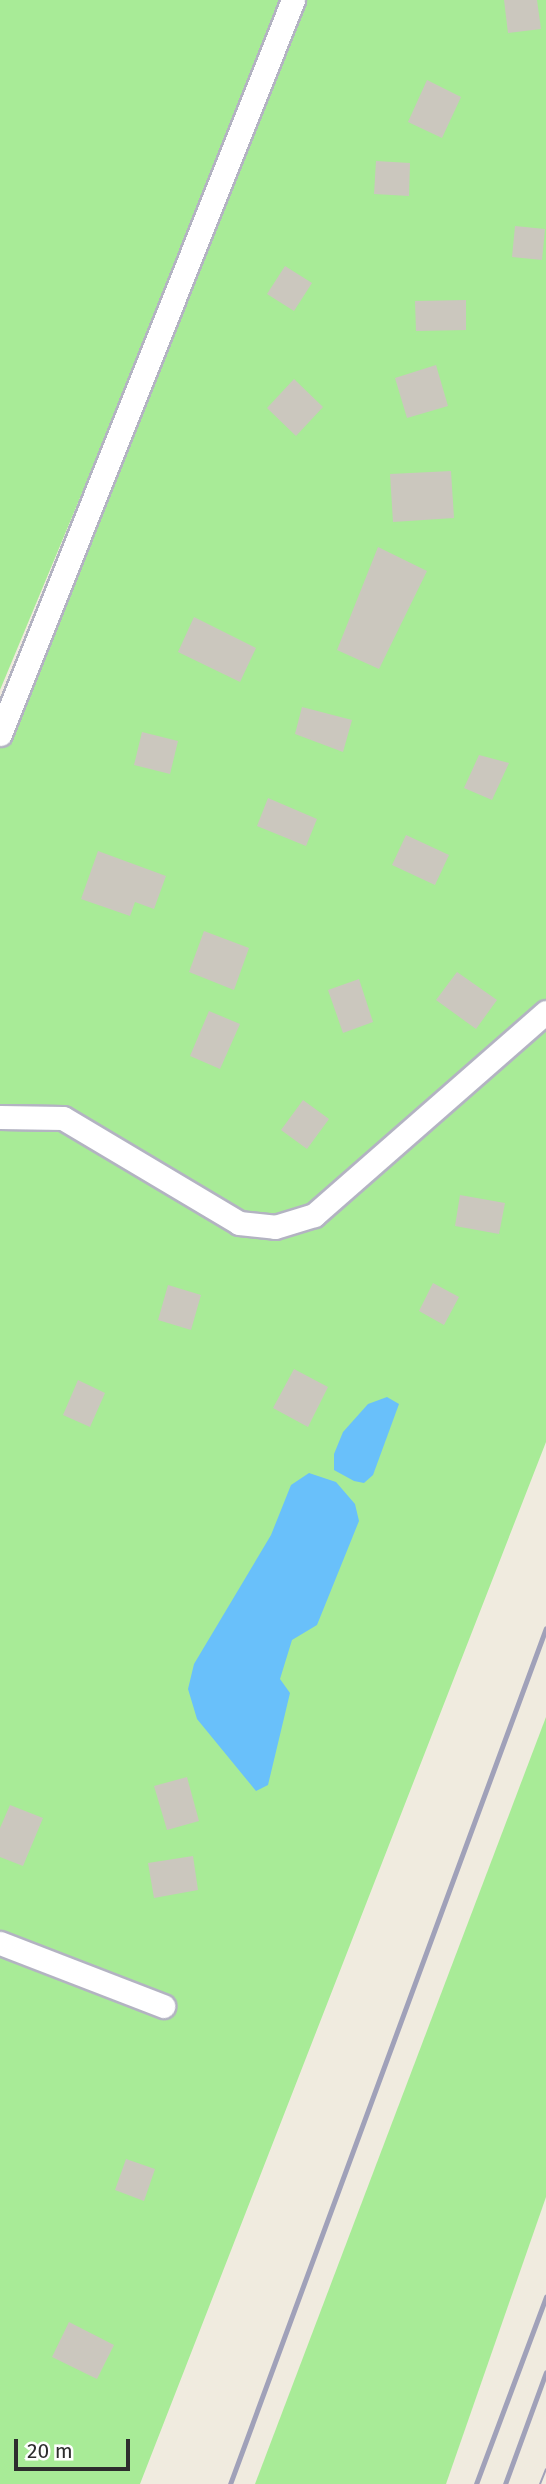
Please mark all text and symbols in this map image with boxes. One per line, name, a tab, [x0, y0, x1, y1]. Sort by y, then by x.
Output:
scale bar	[18, 2424, 133, 2468]
text: 20 m	[27, 2438, 73, 2464]

